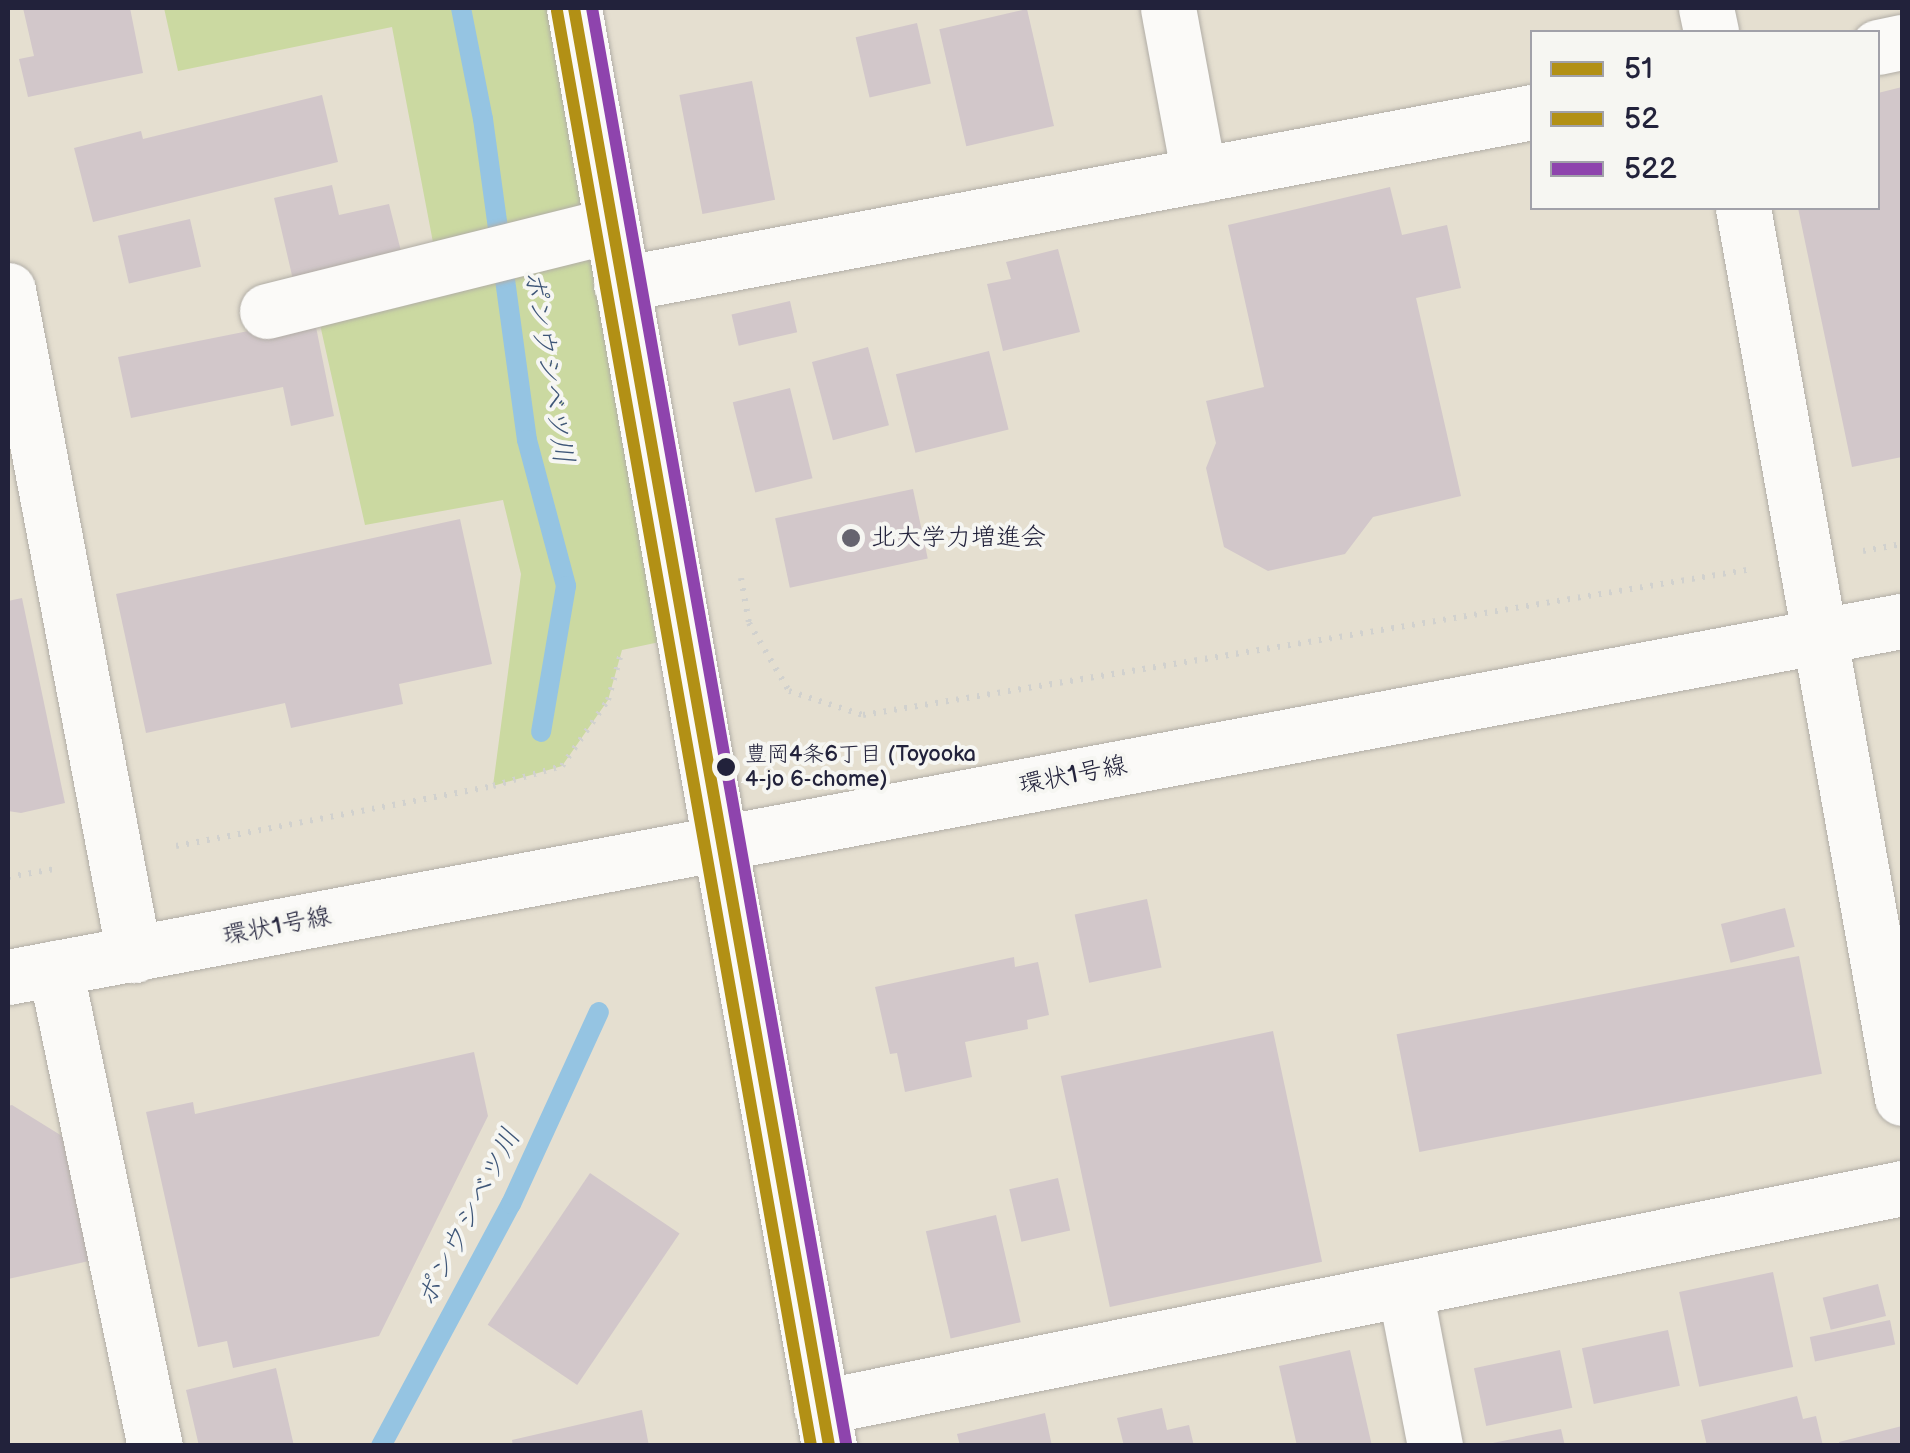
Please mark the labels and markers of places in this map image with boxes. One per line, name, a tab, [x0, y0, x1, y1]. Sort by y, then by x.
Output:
place label: 北大学力増進会	[871, 523, 1046, 553]
marker: 北大学力増進会	[840, 527, 862, 549]
place label: 豊岡4条6丁目 (Toyooka 4-jo 6-chome)	[745, 741, 976, 792]
marker: 豊岡4条6丁目 (Toyooka 4-jo 6-chome)	[716, 757, 736, 777]

